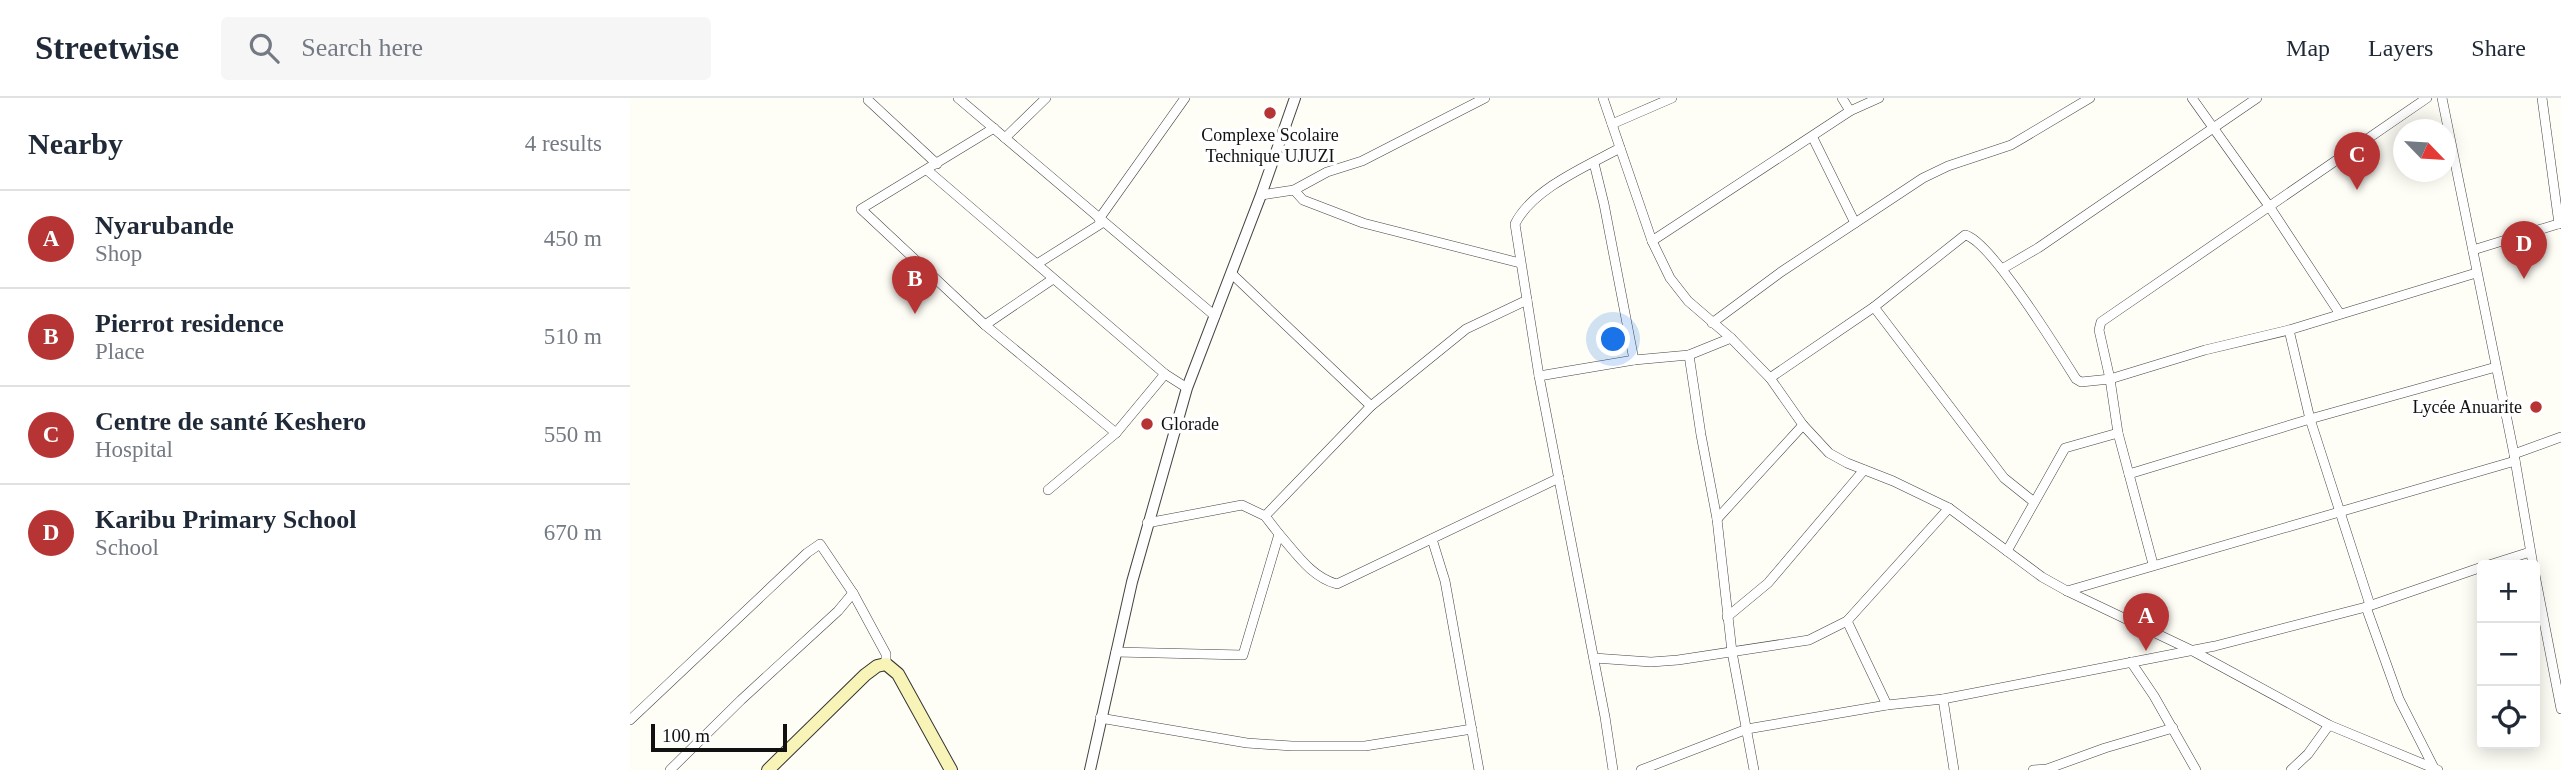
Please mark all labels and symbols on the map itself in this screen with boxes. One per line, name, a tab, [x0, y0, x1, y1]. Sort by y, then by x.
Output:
marker: Complexe Scolaire Technique UJUZI	[1262, 105, 1278, 121]
north arrow	[2393, 119, 2456, 182]
place label: Complexe Scolaire Technique UJUZI	[1201, 125, 1339, 166]
pin: C	[2334, 132, 2380, 190]
pin: D	[2501, 221, 2547, 279]
pin: B	[892, 256, 938, 314]
your location	[1596, 322, 1630, 356]
place label: Lycée Anuarite	[2413, 397, 2522, 417]
marker: Lycée Anuarite	[2528, 399, 2544, 415]
place label: Glorade	[1161, 414, 1219, 434]
marker: Glorade	[1139, 416, 1155, 432]
pin: A	[2123, 593, 2169, 651]
scale bar	[651, 721, 788, 753]

